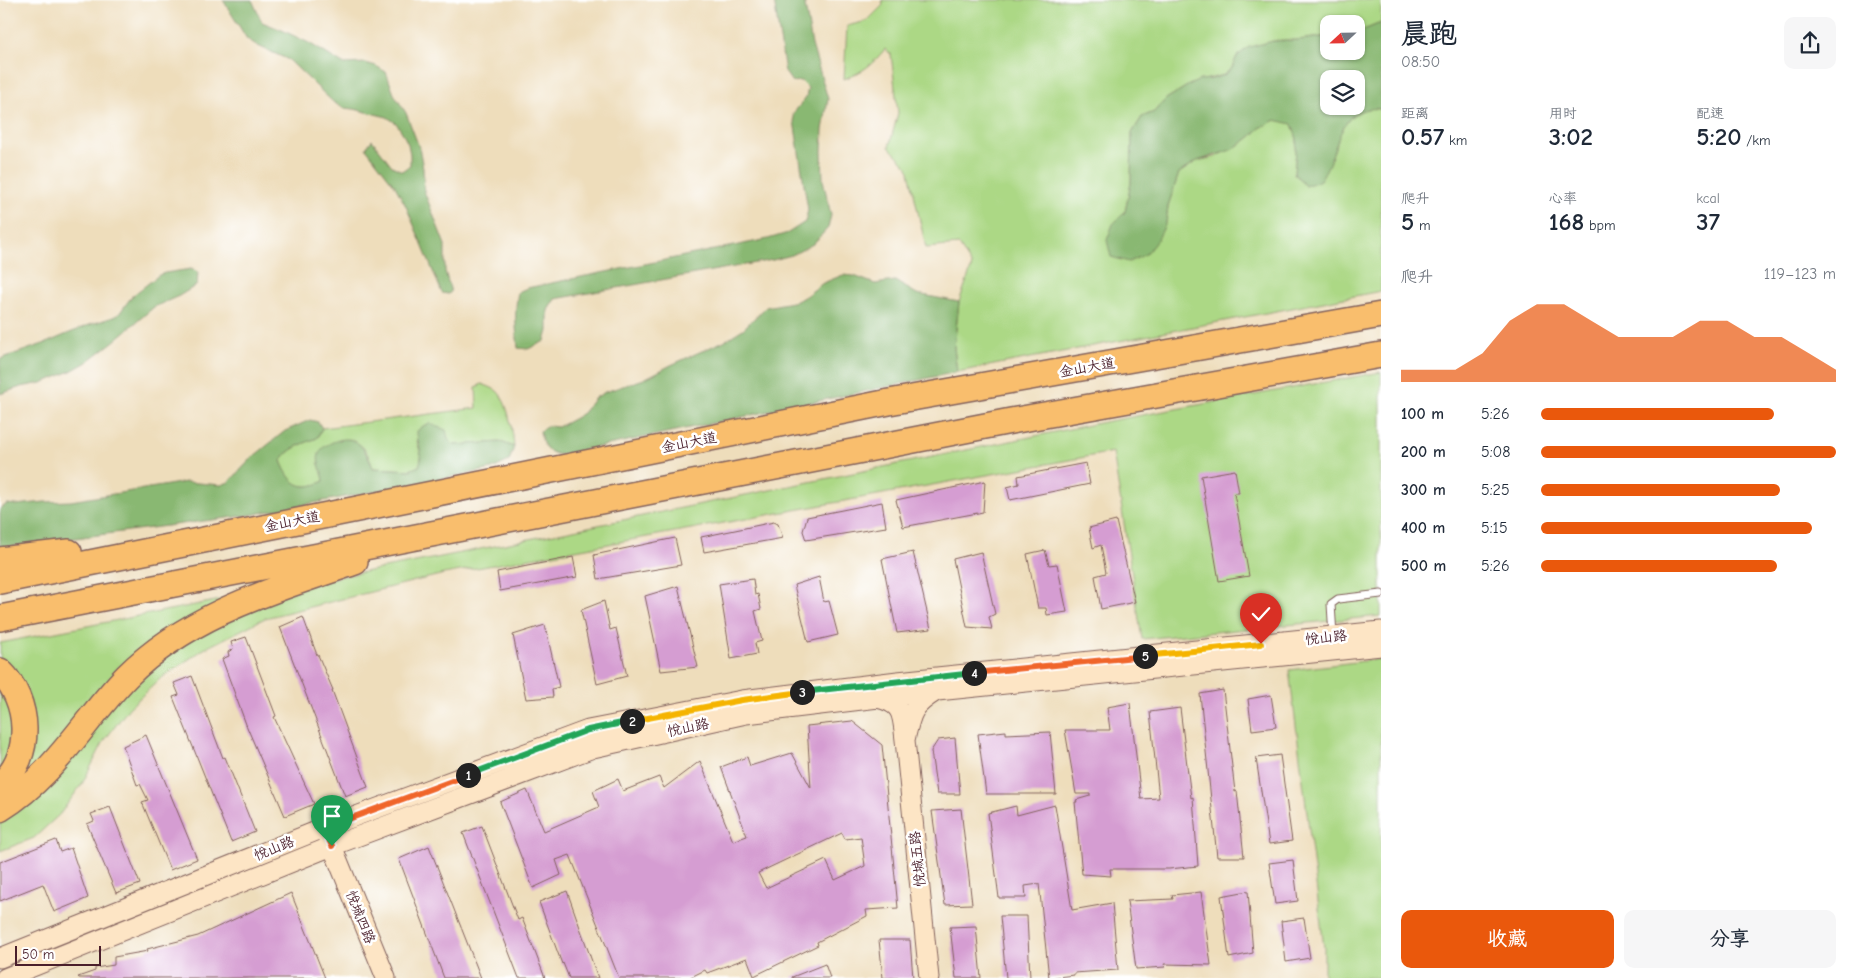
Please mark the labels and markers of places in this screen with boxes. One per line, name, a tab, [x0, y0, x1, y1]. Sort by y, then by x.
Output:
pin	[1240, 593, 1282, 644]
pin: 5	[1132, 644, 1158, 668]
pin: 4	[962, 660, 986, 686]
pin: 3	[790, 680, 814, 704]
pin: 2	[620, 708, 644, 734]
pin: 1	[456, 762, 480, 788]
pin	[311, 795, 353, 846]

